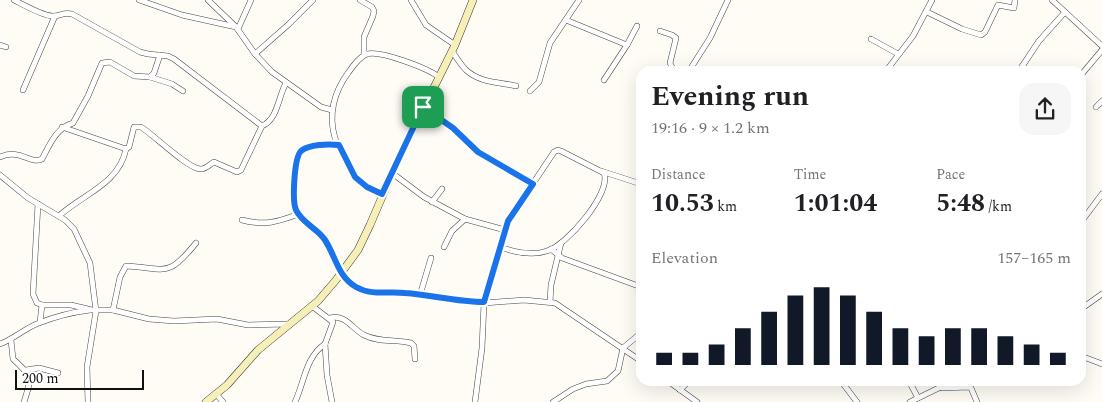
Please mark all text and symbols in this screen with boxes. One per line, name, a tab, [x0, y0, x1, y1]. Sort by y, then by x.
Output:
text: Evening run	[651, 75, 809, 118]
button: share	[1019, 83, 1071, 135]
pin	[402, 86, 444, 128]
icon: arrive	[409, 93, 437, 121]
text: 19:16 · 9 × 1.2 km	[651, 116, 770, 140]
text: Distance	[651, 164, 706, 185]
text: Time	[794, 164, 826, 185]
text: Pace	[936, 164, 965, 185]
text: 10.53	[651, 185, 714, 223]
text: 1:01:04	[794, 185, 877, 223]
text: 5:48	[936, 185, 985, 223]
text: km	[714, 196, 737, 217]
text: /km	[985, 196, 1012, 217]
text: Elevation	[651, 246, 718, 270]
text: 157–165 m	[997, 246, 1071, 270]
scale bar	[15, 367, 144, 390]
text: 200 m	[22, 368, 59, 389]

